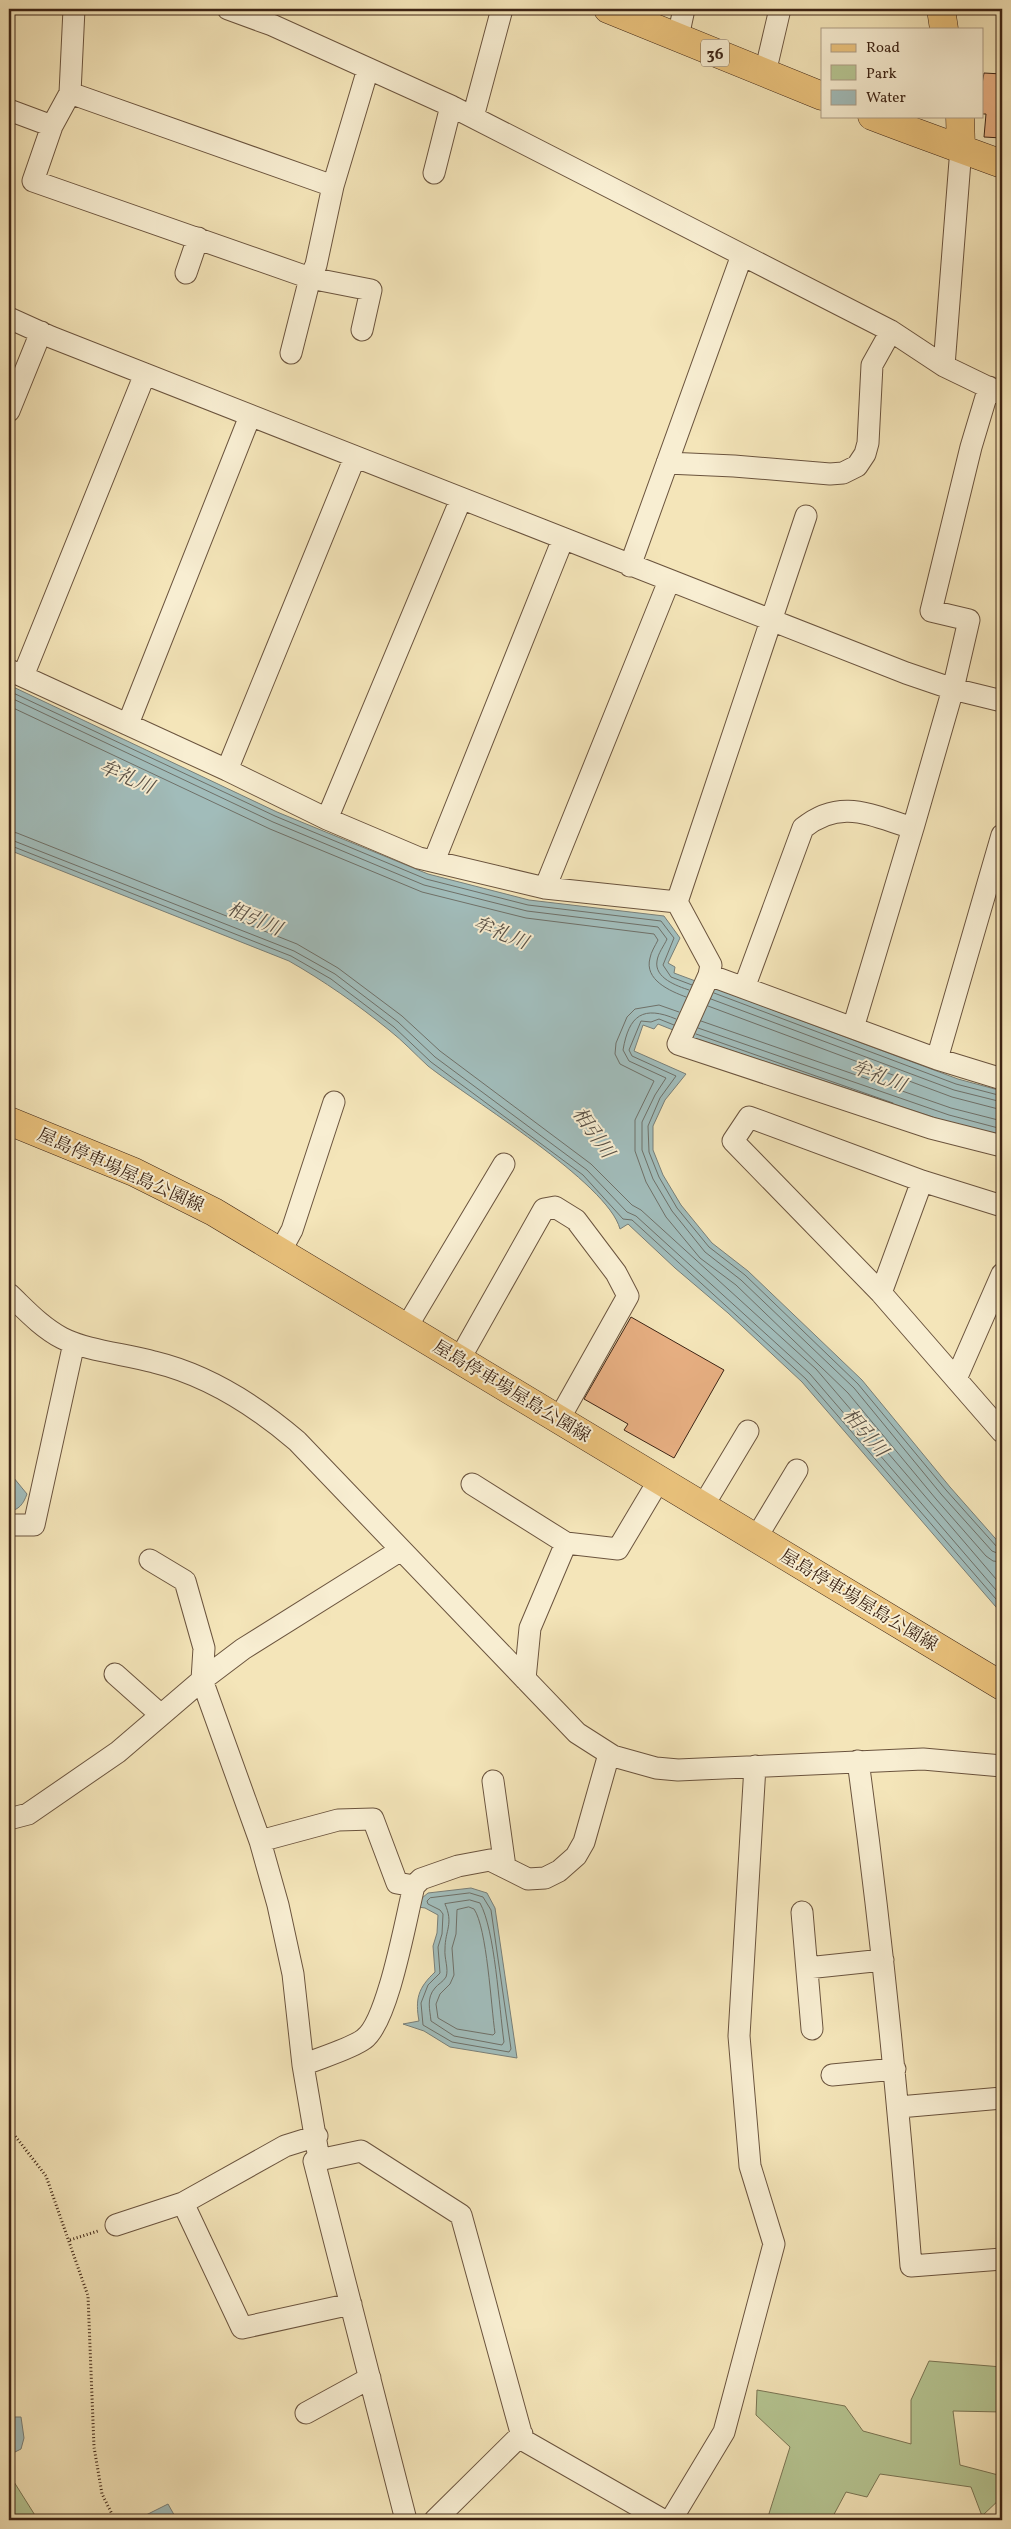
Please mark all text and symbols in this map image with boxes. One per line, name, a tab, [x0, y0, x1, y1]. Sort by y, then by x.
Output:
legend	[821, 28, 984, 118]
text: Road	[866, 38, 900, 59]
road number: 36	[701, 40, 729, 66]
text: Park	[866, 64, 897, 85]
text: Water	[866, 88, 906, 109]
water label: 牟礼川	[95, 755, 159, 802]
water label: 相引川	[223, 897, 287, 944]
water label: 牟礼川	[469, 911, 533, 957]
water label: 牟礼川	[847, 1055, 911, 1100]
water label: 相引川	[565, 1102, 621, 1166]
street label: 屋島停車場屋島公園線	[33, 1123, 208, 1219]
street label: 屋島停車場屋島公園線	[428, 1335, 595, 1449]
water label: 相引川	[836, 1403, 894, 1465]
street label: 屋島停車場屋島公園線	[775, 1544, 942, 1658]

